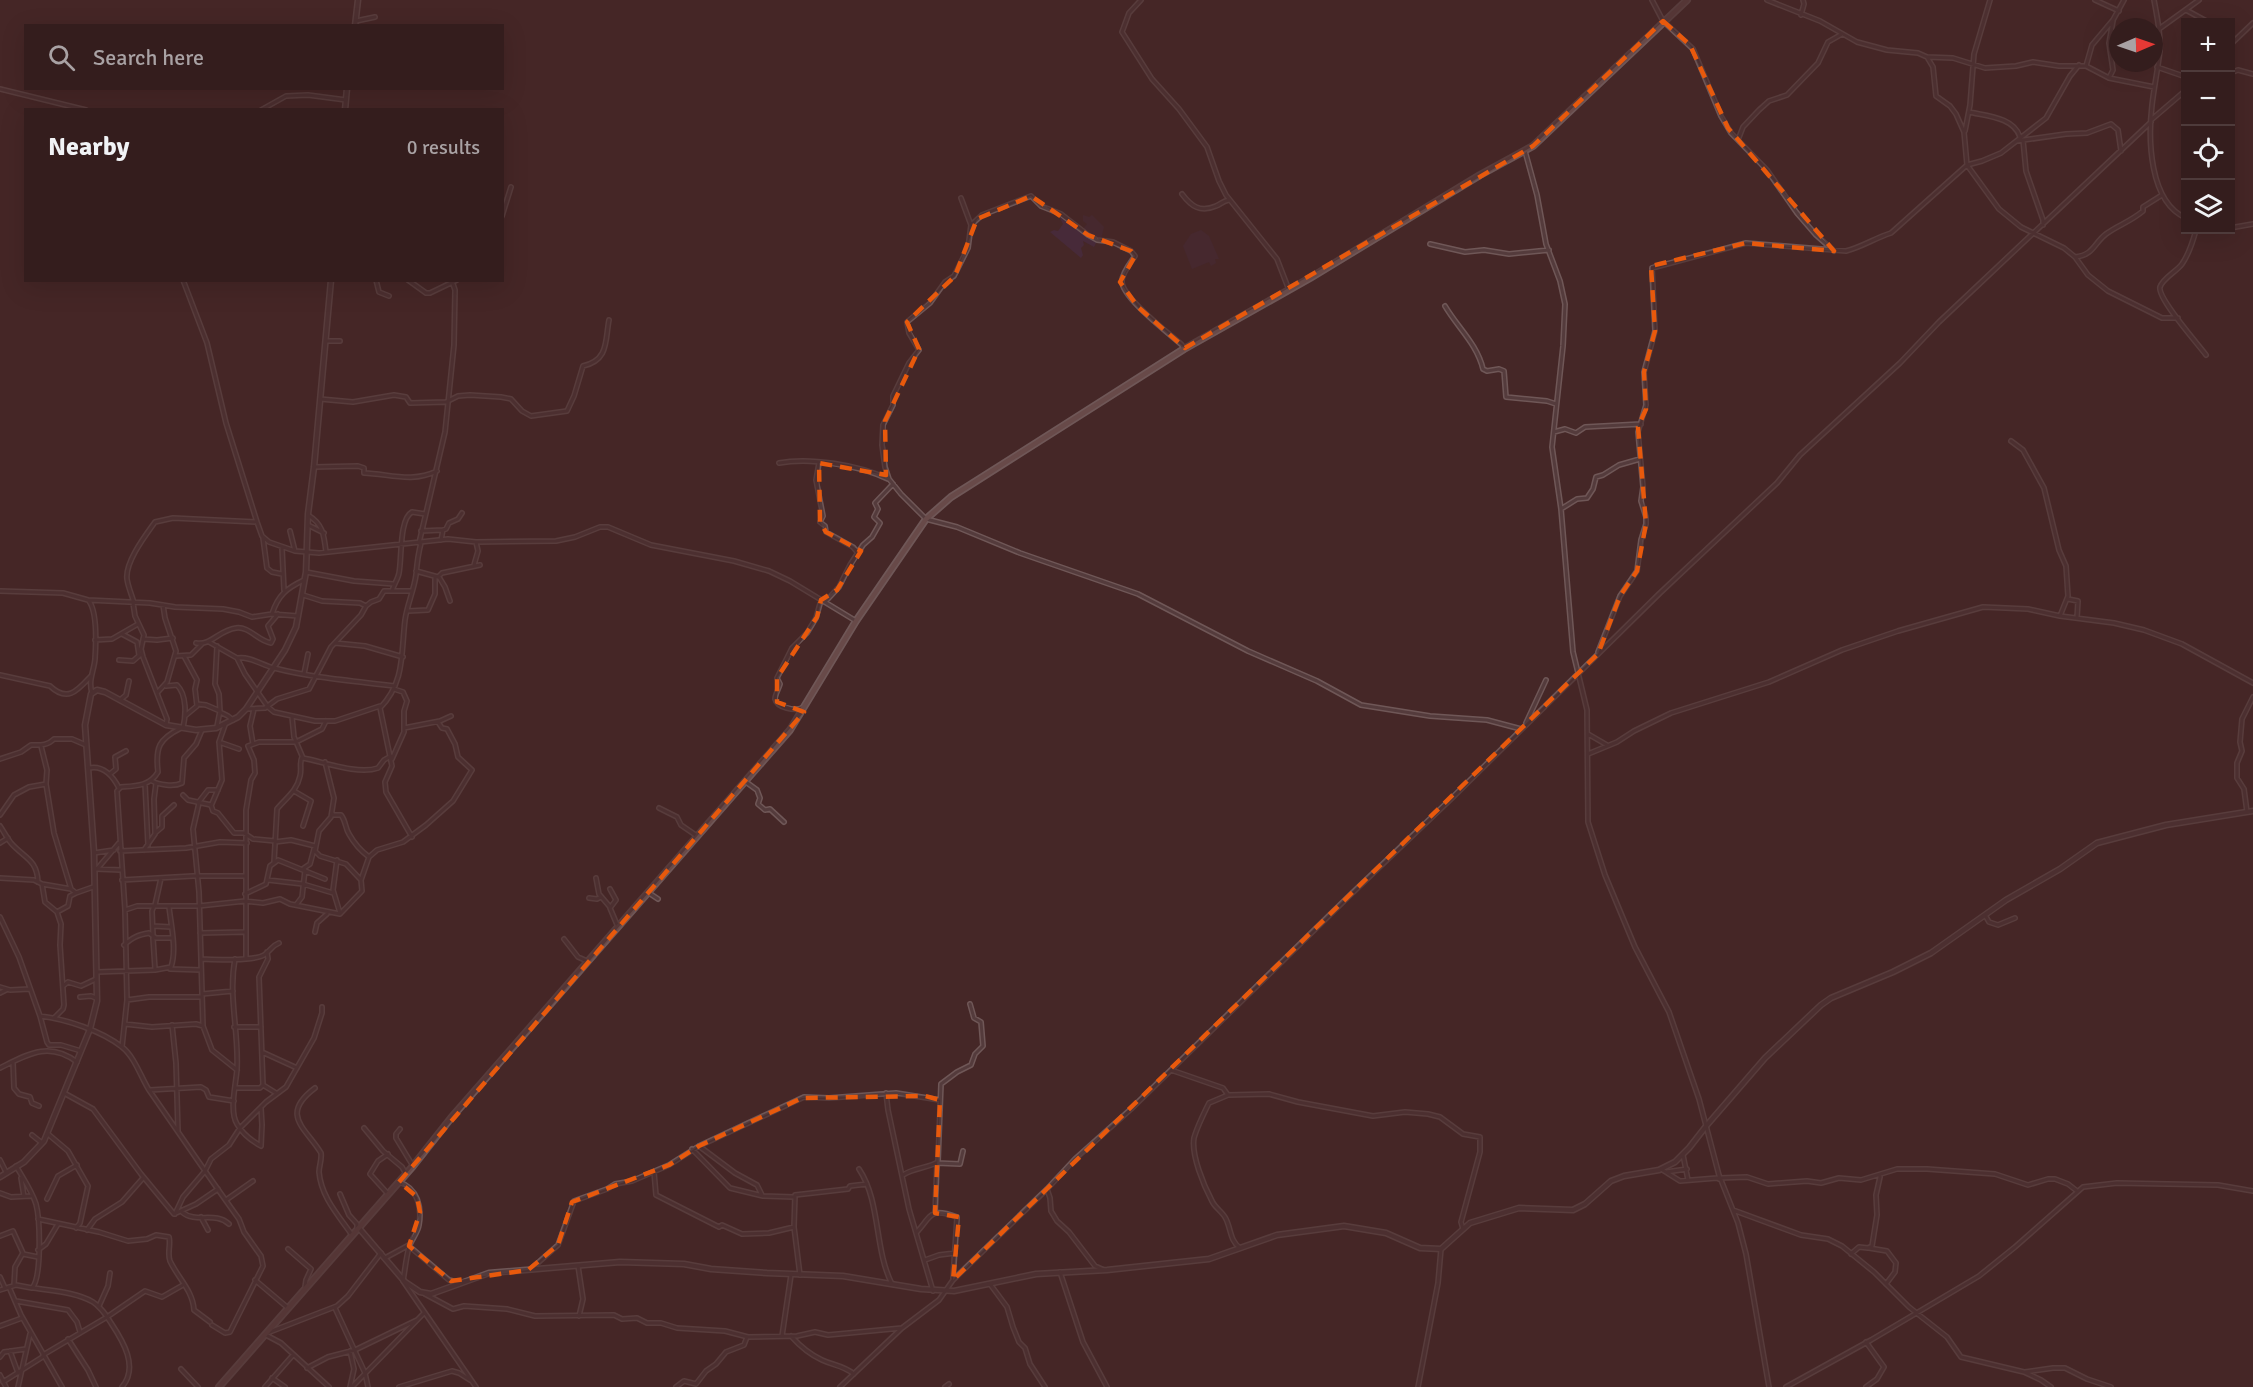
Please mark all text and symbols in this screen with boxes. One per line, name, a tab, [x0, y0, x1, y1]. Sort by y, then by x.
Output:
north arrow	[2109, 18, 2163, 72]
map controls	[2181, 18, 2235, 234]
button: +	[2181, 18, 2235, 72]
search box	[24, 24, 504, 90]
icon: search	[45, 41, 78, 74]
text: Search here	[93, 44, 204, 71]
button: −	[2181, 72, 2235, 126]
button: locate	[2181, 126, 2235, 180]
text: Nearby	[48, 131, 129, 163]
text: 0 results	[407, 135, 480, 160]
button: layers	[2181, 180, 2235, 234]

